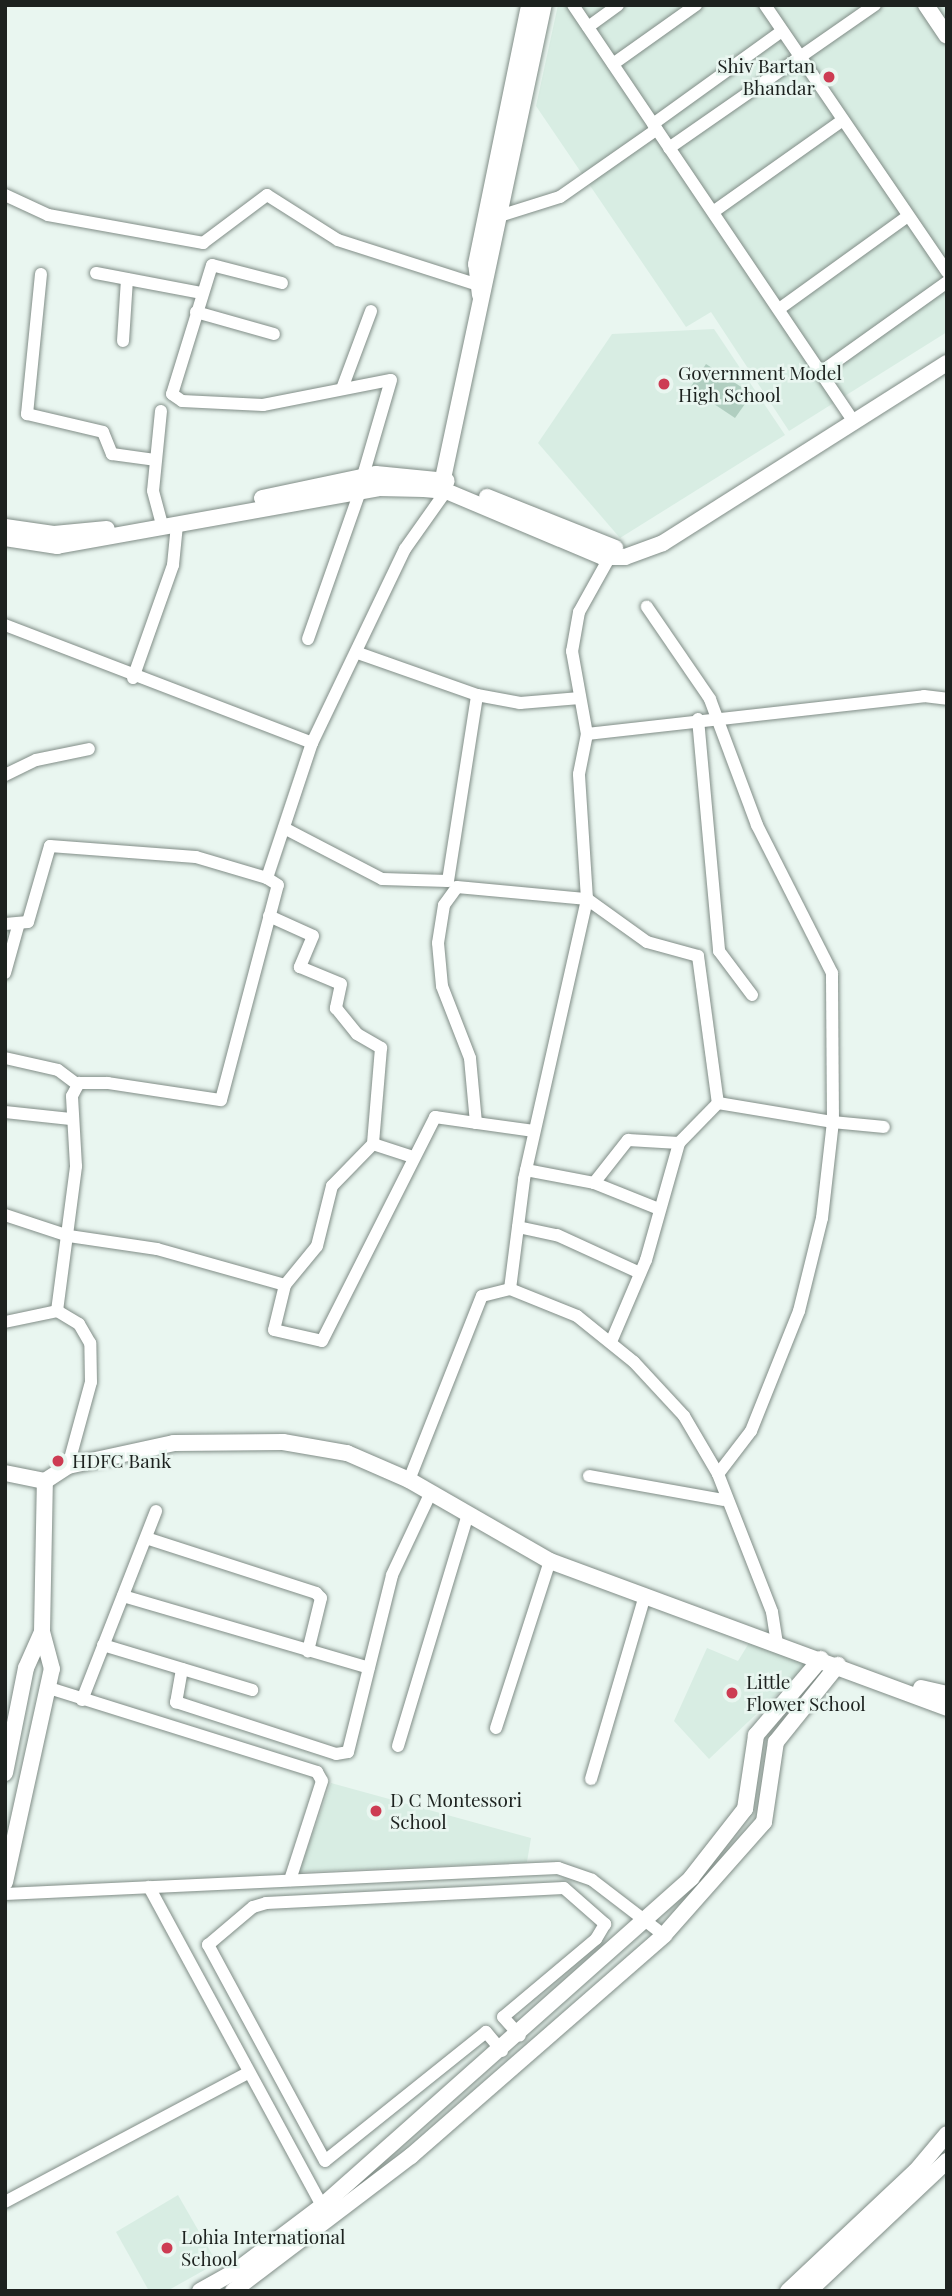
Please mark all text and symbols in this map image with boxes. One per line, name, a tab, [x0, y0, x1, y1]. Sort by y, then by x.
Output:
place label: Shiv Bartan Bhandar	[717, 55, 815, 99]
marker: Shiv Bartan Bhandar	[821, 69, 837, 85]
place label: Government Model High School	[678, 362, 842, 406]
marker: Government Model High School	[656, 376, 672, 392]
place label: HDFC Bank	[72, 1450, 171, 1472]
marker: HDFC Bank	[50, 1453, 66, 1469]
place label: Little Flower School	[746, 1671, 866, 1715]
marker: Little Flower School	[724, 1685, 740, 1701]
place label: D C Montessori School	[390, 1789, 522, 1833]
marker: D C Montessori School	[368, 1803, 384, 1819]
place label: Lohia International School	[181, 2226, 346, 2270]
marker: Lohia International School	[159, 2240, 175, 2256]

